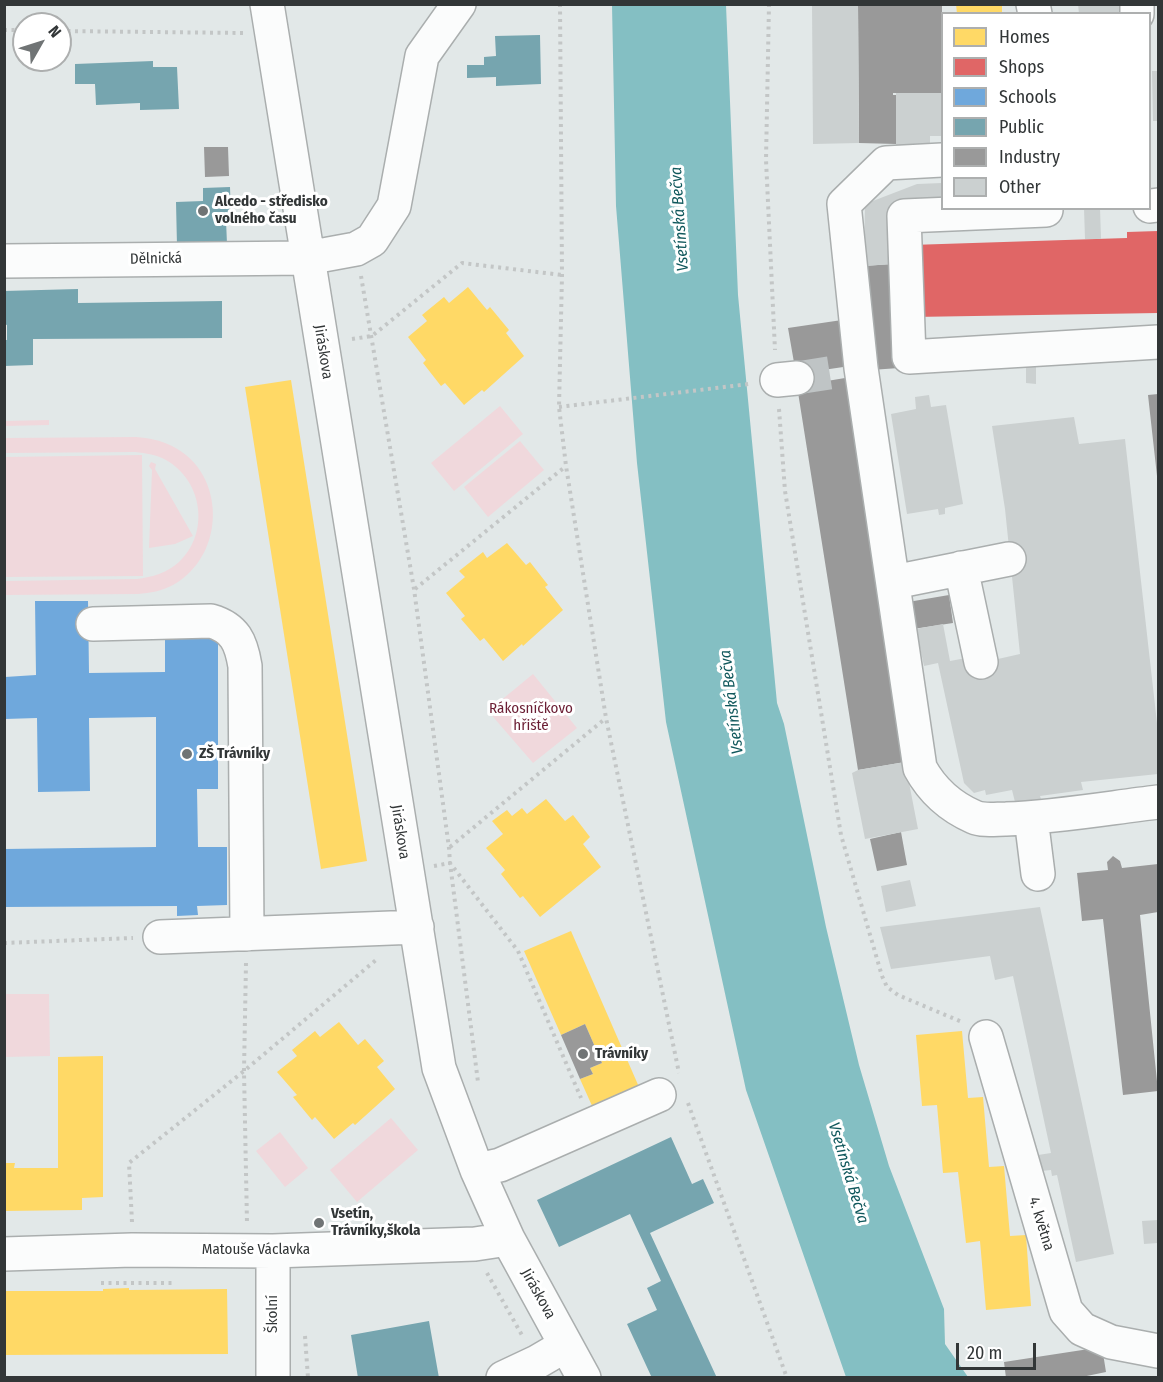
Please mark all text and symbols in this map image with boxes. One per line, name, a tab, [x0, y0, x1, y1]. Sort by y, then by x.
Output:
north arrow	[12, 12, 72, 72]
legend	[941, 12, 1151, 210]
text: N	[44, 22, 65, 41]
text: Homes	[999, 26, 1050, 48]
text: Shops	[999, 56, 1044, 78]
text: Schools	[999, 86, 1057, 108]
text: Public	[999, 116, 1044, 138]
text: Industry	[999, 146, 1060, 168]
water label: Vsetínská Bečva	[667, 166, 693, 272]
text: Other	[999, 176, 1041, 198]
place label: Alcedo - středisko volného času	[215, 193, 328, 228]
marker: Alcedo - středisko volného času	[196, 204, 210, 218]
street label: Dělnická	[130, 250, 182, 268]
street label: Jiráskova	[310, 324, 336, 380]
water label: Vsetínská Bečva	[716, 649, 748, 755]
park label: Rákosníčkovo hřiště	[489, 700, 573, 735]
place label: ZŠ Trávníky	[199, 745, 270, 763]
marker: ZŠ Trávníky	[180, 747, 194, 761]
street label: Jiráskova	[387, 804, 413, 860]
place label: Trávníky	[595, 1045, 648, 1063]
marker: Trávníky	[576, 1047, 590, 1061]
water label: Vsetínská Bečva	[823, 1120, 873, 1226]
street label: 4. května	[1024, 1195, 1058, 1253]
place label: Vsetín, Trávníky,škola	[331, 1205, 421, 1240]
marker: Vsetín, Trávníky,škola	[312, 1216, 326, 1230]
street label: Matouše Václavka	[202, 1241, 310, 1259]
street label: Jiráskova	[517, 1266, 559, 1322]
street label: Školní	[264, 1295, 282, 1333]
scale bar	[959, 1331, 1038, 1369]
text: 20 m	[967, 1342, 1002, 1364]

